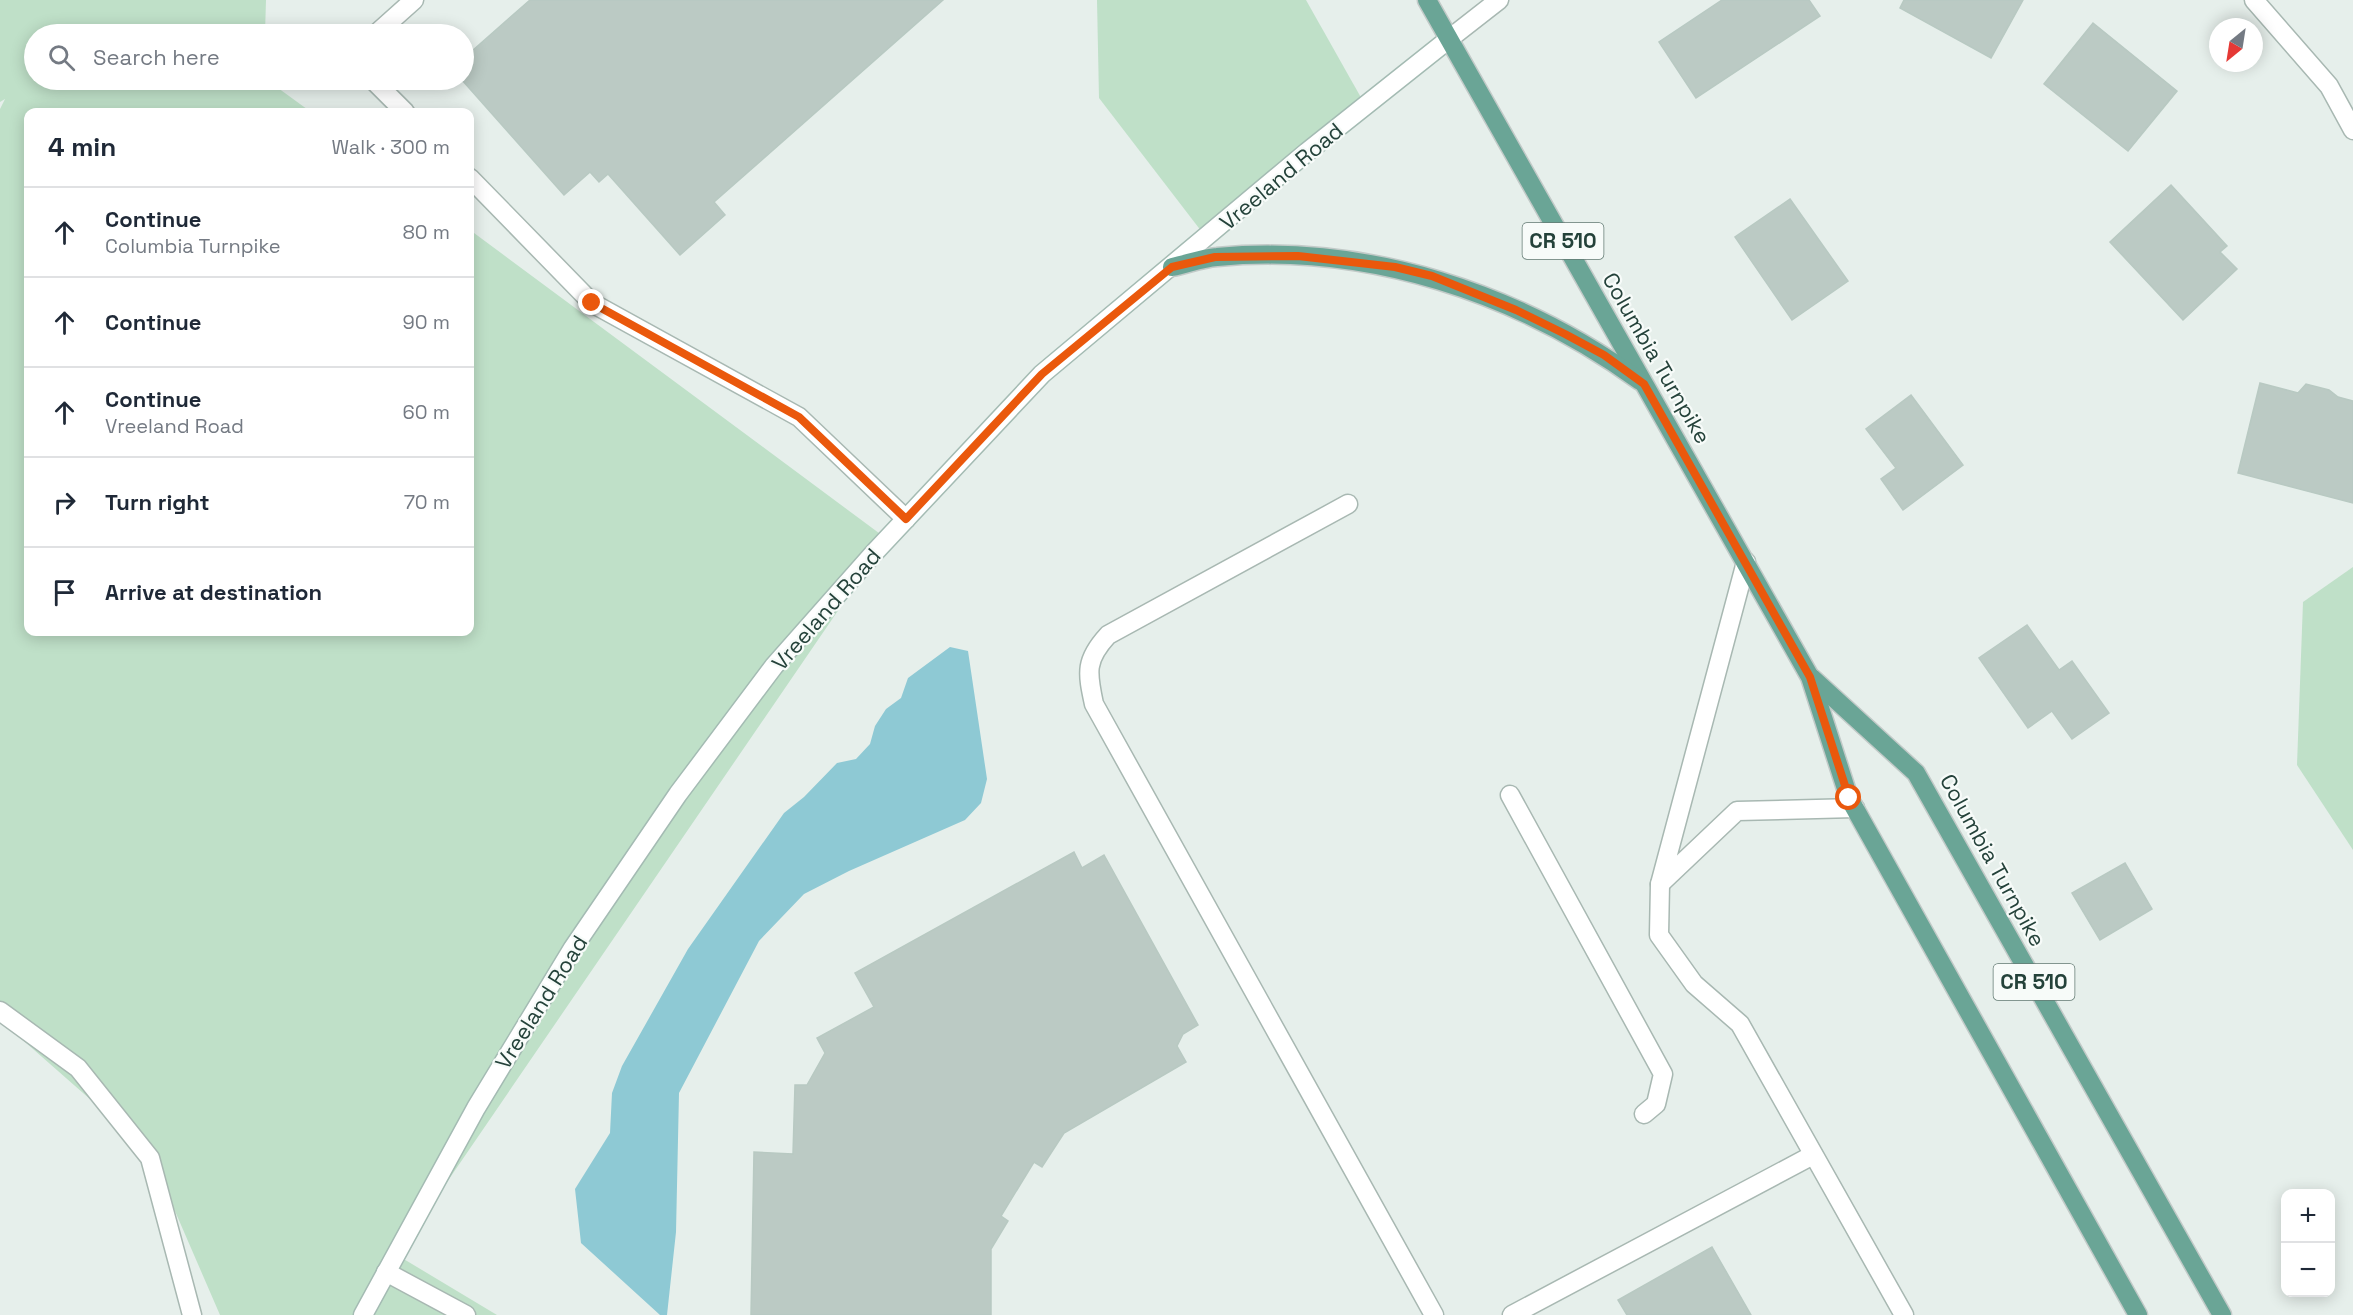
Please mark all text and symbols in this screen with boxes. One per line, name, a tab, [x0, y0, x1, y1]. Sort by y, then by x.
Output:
north arrow	[2209, 18, 2263, 72]
search box	[24, 24, 474, 90]
icon: search	[45, 41, 78, 74]
text: Search here	[93, 43, 220, 71]
street label: Vreeland Road	[1213, 116, 1349, 236]
text: 4 min	[48, 130, 116, 164]
text: Walk · 300 m	[331, 134, 450, 160]
text: Continue	[105, 205, 201, 233]
icon: ahead	[48, 216, 81, 249]
text: 80 m	[402, 219, 450, 245]
road number: CR 510	[1522, 223, 1604, 259]
text: Columbia Turnpike	[105, 233, 281, 259]
street label: Columbia Turnpike	[1597, 267, 1717, 449]
route end	[578, 289, 604, 315]
icon: ahead	[48, 306, 81, 339]
text: Continue	[105, 308, 201, 336]
text: 90 m	[403, 309, 450, 335]
text: Continue	[105, 385, 201, 413]
icon: ahead	[48, 396, 81, 429]
text: 60 m	[403, 399, 450, 425]
text: Vreeland Road	[105, 413, 244, 439]
icon: right	[48, 486, 81, 519]
text: Turn right	[105, 488, 210, 516]
text: 70 m	[404, 489, 450, 515]
street label: Vreeland Road	[765, 542, 887, 676]
icon: arrive	[48, 576, 81, 609]
text: Arrive at destination	[105, 578, 322, 606]
street label: Columbia Turnpike	[1934, 769, 2052, 951]
route start	[1835, 784, 1861, 810]
street label: Vreeland Road	[489, 930, 593, 1074]
road number: CR 510	[1994, 964, 2074, 1000]
map controls	[2281, 1189, 2335, 1297]
button: +	[2281, 1189, 2335, 1243]
button: −	[2281, 1243, 2335, 1297]

